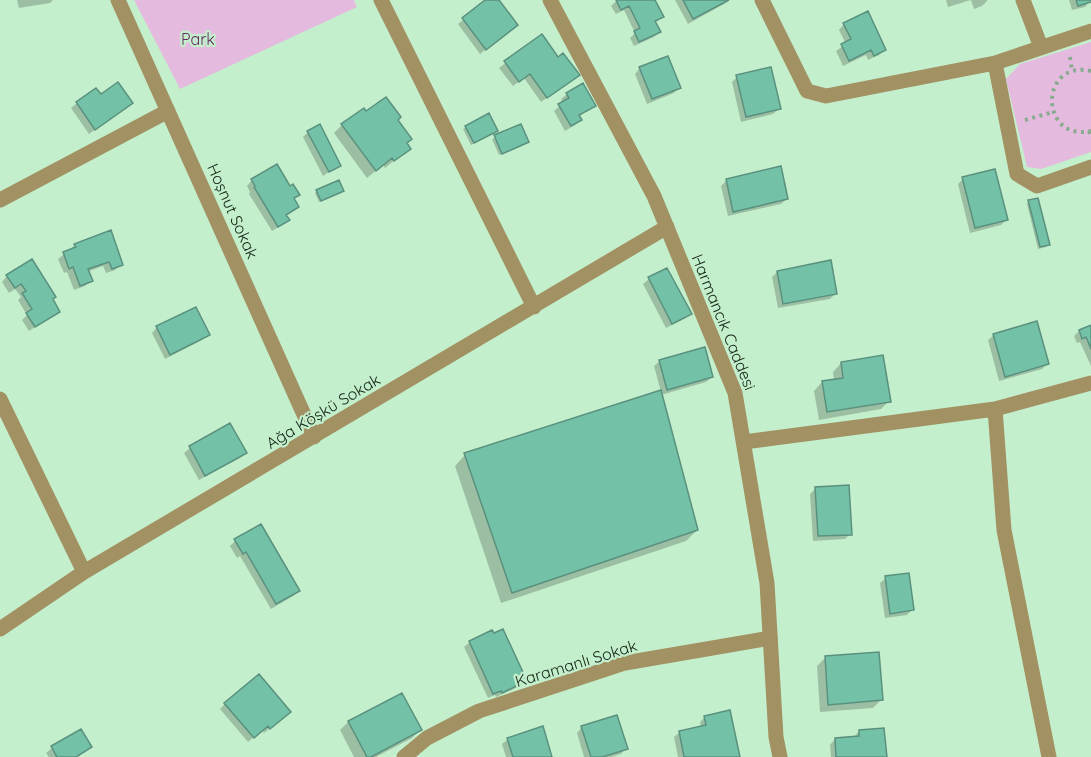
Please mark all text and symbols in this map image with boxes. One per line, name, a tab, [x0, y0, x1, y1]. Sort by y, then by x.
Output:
park label: Park	[181, 29, 215, 49]
street label: Hoşnut Sokak	[203, 160, 263, 262]
street label: Harmancık Caddesi	[688, 251, 760, 393]
street label: Ağa Köşkü Sokak	[262, 369, 384, 453]
street label: Karamanlı Sokak	[513, 635, 639, 691]

